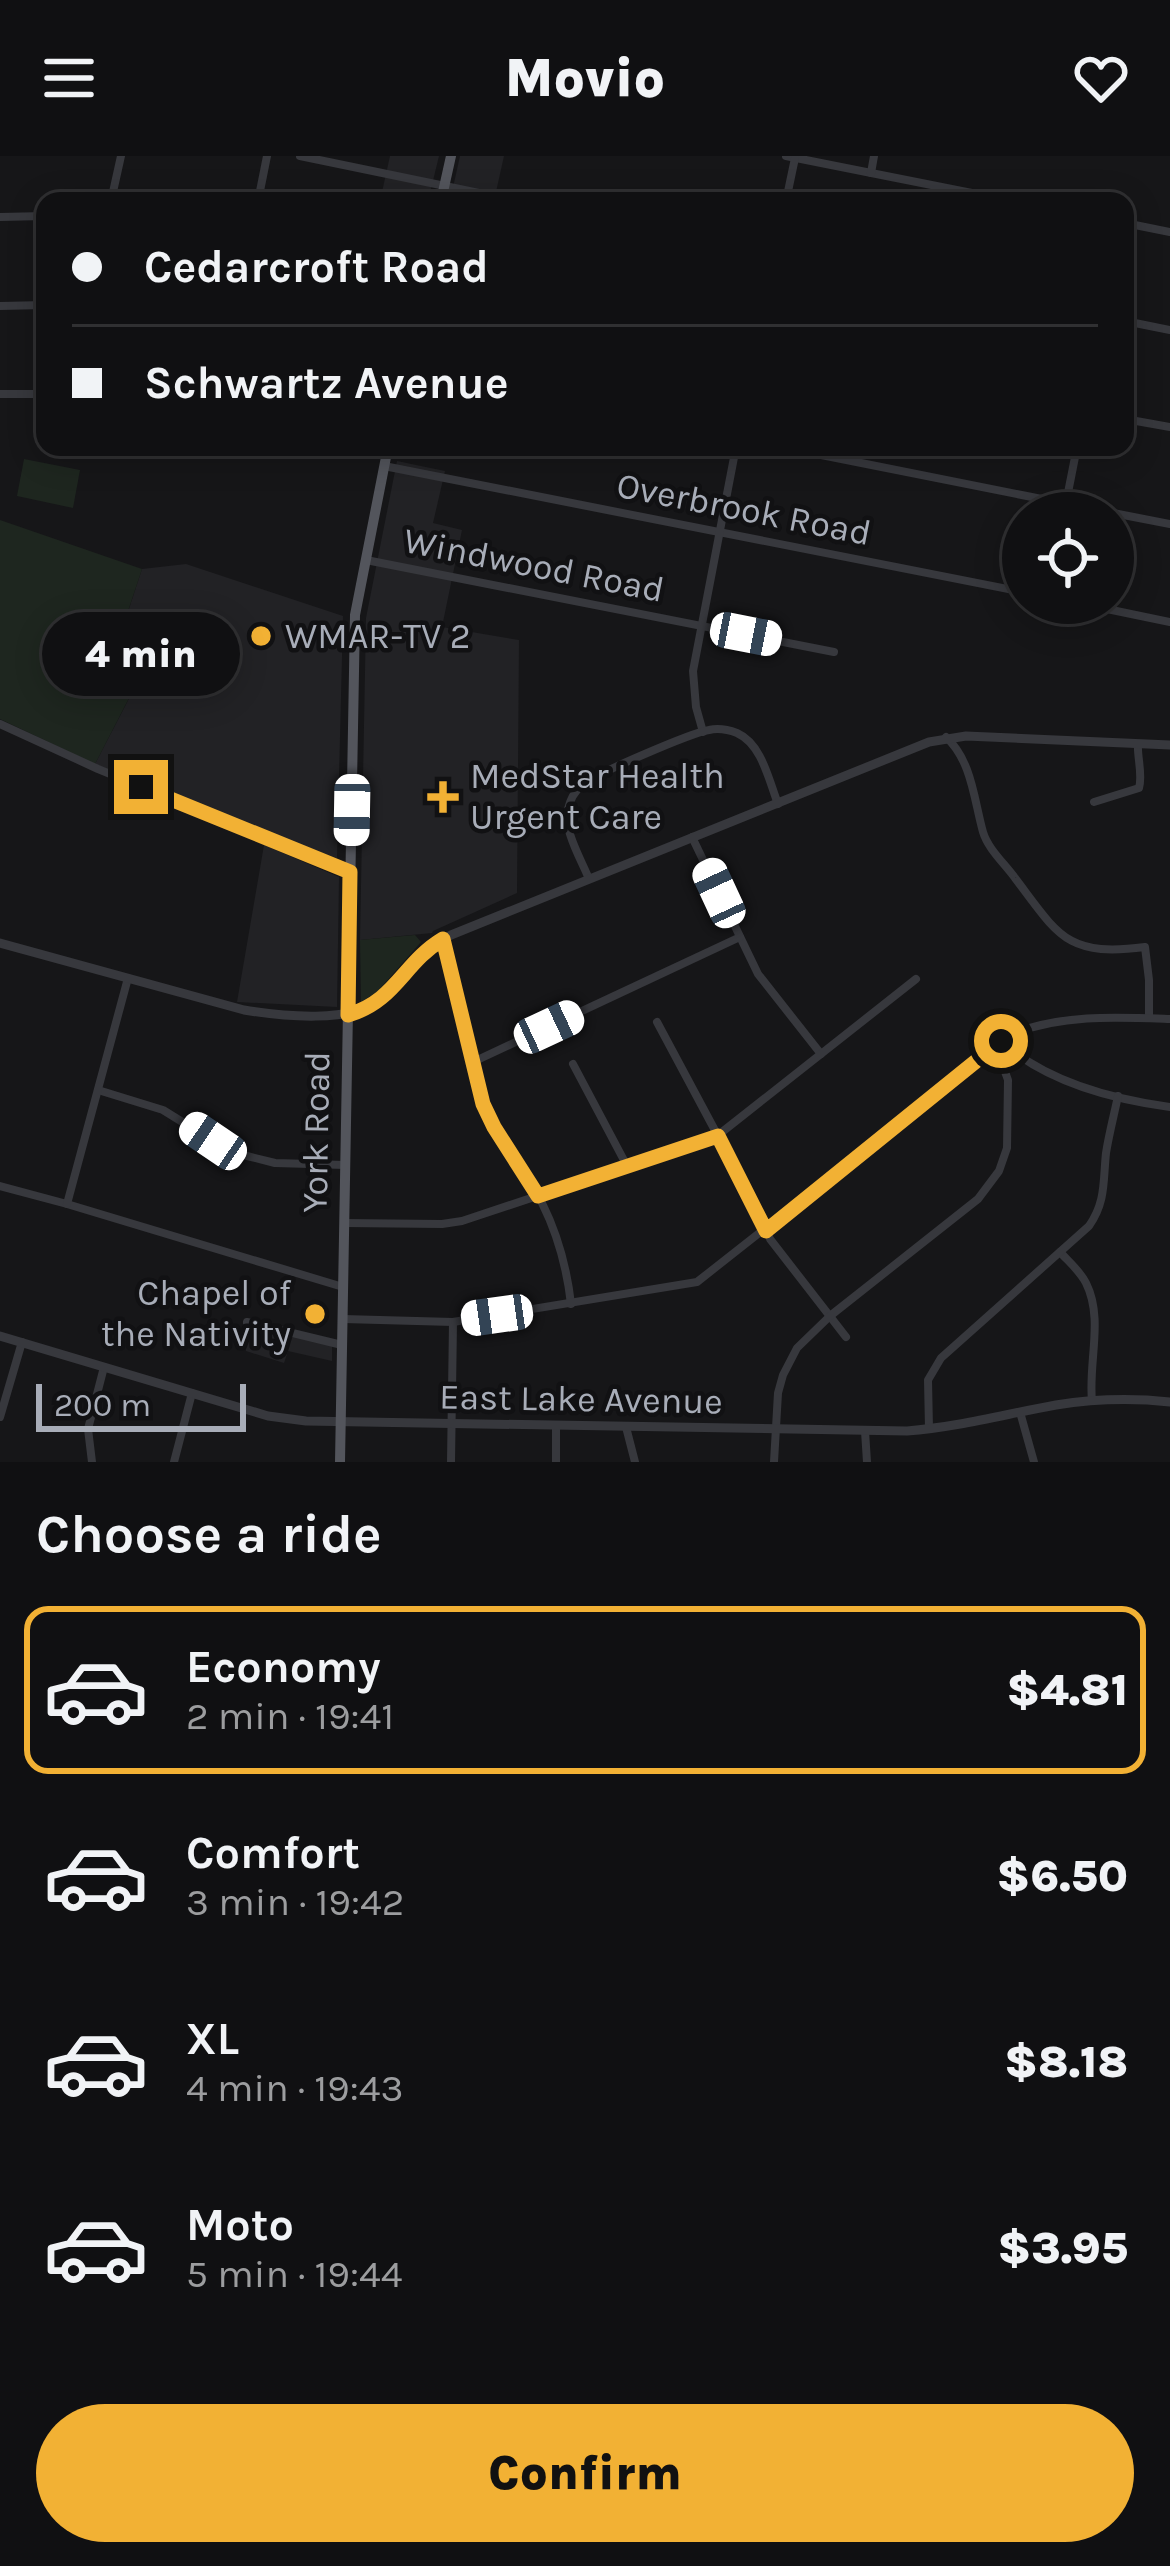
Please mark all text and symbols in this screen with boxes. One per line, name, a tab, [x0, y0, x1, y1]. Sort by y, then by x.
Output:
icon: menu	[36, 45, 102, 111]
icon: heart	[1068, 45, 1134, 111]
text: Movio	[505, 46, 665, 110]
text: Cedarcroft Road	[144, 241, 489, 293]
text: Schwartz Avenue	[144, 357, 509, 409]
street label: Overbrook Road	[613, 464, 875, 554]
map controls	[1002, 492, 1134, 624]
button: locate	[1002, 492, 1134, 624]
street label: Windwood Road	[400, 519, 668, 611]
car	[707, 609, 785, 659]
callout: 4 min	[42, 613, 240, 697]
place label: WMAR-TV 2	[285, 615, 471, 657]
marker: WMAR-TV 2	[248, 623, 274, 649]
text: 4 min	[85, 631, 197, 677]
place label: MedStar Health Urgent Care	[470, 755, 725, 838]
route end	[114, 760, 168, 814]
car	[333, 774, 371, 846]
marker: MedStar Health Urgent Care	[427, 781, 459, 813]
car	[687, 853, 751, 933]
car	[509, 995, 589, 1059]
route start	[974, 1014, 1028, 1068]
street label: York Road	[294, 1051, 338, 1213]
car	[173, 1106, 253, 1176]
place label: Chapel of the Nativity	[101, 1272, 292, 1355]
car	[459, 1292, 535, 1338]
marker: Chapel of the Nativity	[302, 1301, 328, 1327]
street label: East Lake Avenue	[439, 1376, 723, 1422]
scale bar	[36, 1378, 246, 1431]
text: 200 m	[54, 1386, 151, 1424]
text: Choose a ride	[36, 1502, 382, 1566]
icon: car	[42, 1636, 150, 1744]
text: Economy	[186, 1641, 381, 1693]
text: $4.81	[1006, 1664, 1128, 1716]
text: 2 min · 19:41	[186, 1693, 394, 1739]
icon: car	[42, 1822, 150, 1930]
text: Comfort	[186, 1827, 360, 1879]
text: $6.50	[997, 1850, 1128, 1902]
text: 3 min · 19:42	[186, 1879, 404, 1925]
icon: car	[42, 2008, 150, 2116]
text: XL	[186, 2013, 239, 2065]
text: $8.18	[1004, 2036, 1128, 2088]
text: 4 min · 19:43	[186, 2065, 403, 2111]
icon: car	[42, 2194, 150, 2302]
text: Moto	[186, 2199, 294, 2251]
text: $3.95	[997, 2222, 1128, 2274]
text: 5 min · 19:44	[186, 2251, 402, 2297]
button: Confirm	[36, 2404, 1134, 2542]

